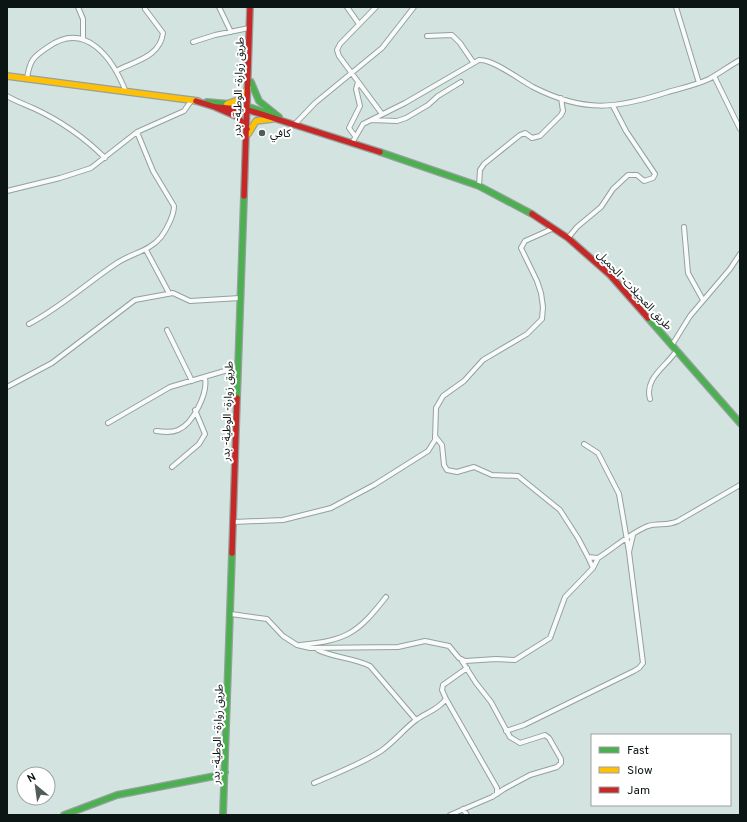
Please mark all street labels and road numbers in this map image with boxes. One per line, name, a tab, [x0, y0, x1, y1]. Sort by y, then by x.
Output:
street label: طريق زوارة- الوطية- بدر	[230, 37, 248, 138]
street label: طريق العجيلات- الجميل	[594, 248, 675, 333]
street label: طريق زوارة- الوطية- بدر	[219, 361, 237, 462]
street label: طريق زوارة- الوطية- بدر	[209, 684, 227, 785]

